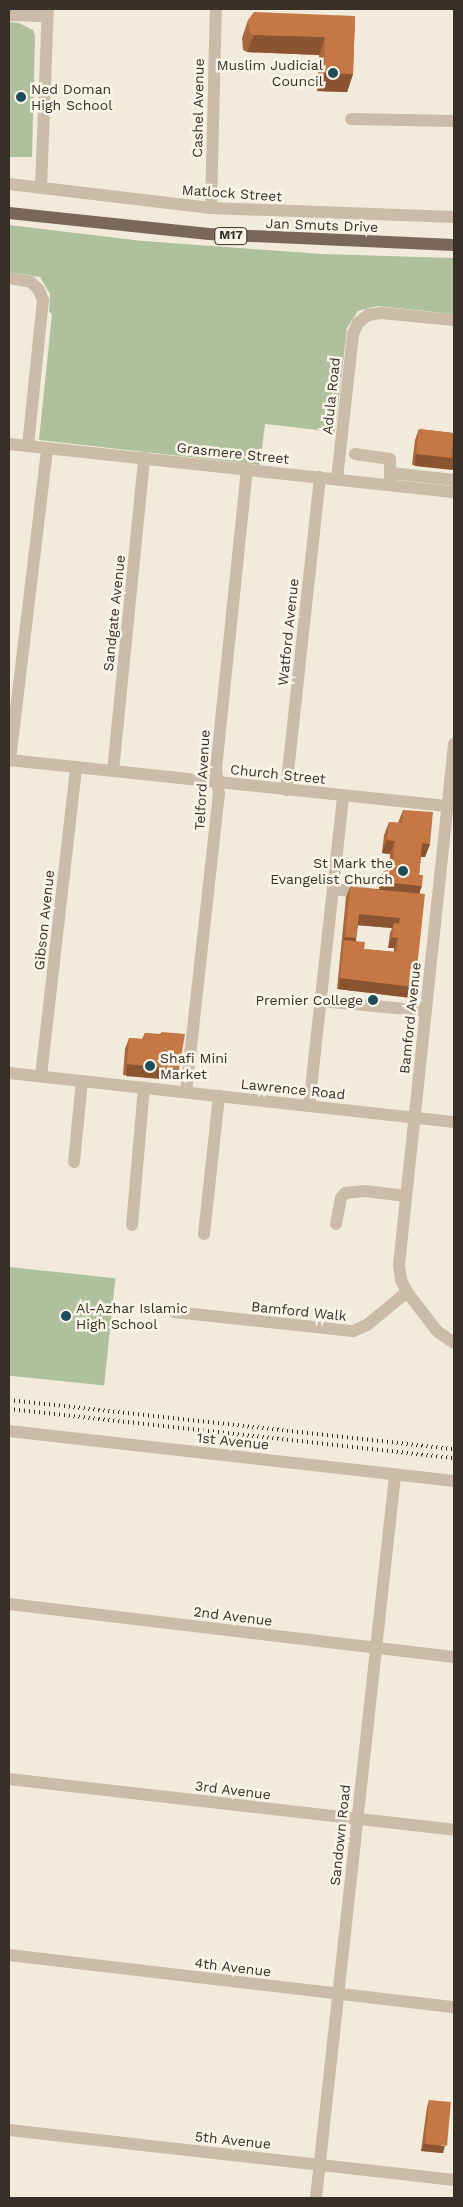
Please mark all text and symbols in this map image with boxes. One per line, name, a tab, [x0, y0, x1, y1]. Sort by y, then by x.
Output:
place label: Muslim Judicial Council	[216, 57, 323, 90]
street label: Cashel Avenue	[189, 58, 207, 158]
marker: Muslim Judicial Council	[327, 67, 339, 79]
place label: Ned Doman High School	[31, 81, 112, 114]
marker: Ned Doman High School	[15, 91, 27, 103]
street label: Matlock Street	[181, 181, 283, 205]
street label: Jan Smuts Drive	[265, 215, 379, 235]
road number: M17	[214, 227, 248, 246]
street label: Adula Road	[319, 356, 343, 436]
street label: Grasmere Street	[176, 439, 290, 467]
street label: Sandgate Avenue	[100, 554, 128, 672]
street label: Watford Avenue	[274, 577, 302, 687]
street label: Telford Avenue	[191, 729, 213, 831]
street label: Church Street	[229, 761, 327, 787]
place label: St Mark the Evangelist Church	[270, 855, 393, 888]
marker: St Mark the Evangelist Church	[397, 865, 409, 877]
street label: Gibson Avenue	[30, 869, 58, 971]
street label: Bamford Avenue	[396, 961, 424, 1075]
place label: Premier College	[255, 992, 363, 1008]
marker: Premier College	[367, 994, 379, 1006]
place label: Shafi Mini Market	[160, 1050, 228, 1082]
marker: Shafi Mini Market	[144, 1060, 156, 1072]
street label: Lawrence Road	[240, 1075, 346, 1103]
street label: Bamford Walk	[250, 1298, 348, 1324]
place label: Al-Azhar Islamic High School	[76, 1300, 188, 1332]
marker: Al-Azhar Islamic High School	[60, 1310, 72, 1322]
street label: 1st Avenue	[196, 1429, 270, 1453]
street label: 2nd Avenue	[192, 1603, 274, 1629]
street label: 3rd Avenue	[194, 1777, 272, 1803]
street label: Sandown Road	[326, 1784, 354, 1886]
street label: 4th Avenue	[194, 1954, 272, 1980]
street label: 5th Avenue	[194, 2128, 272, 2152]

